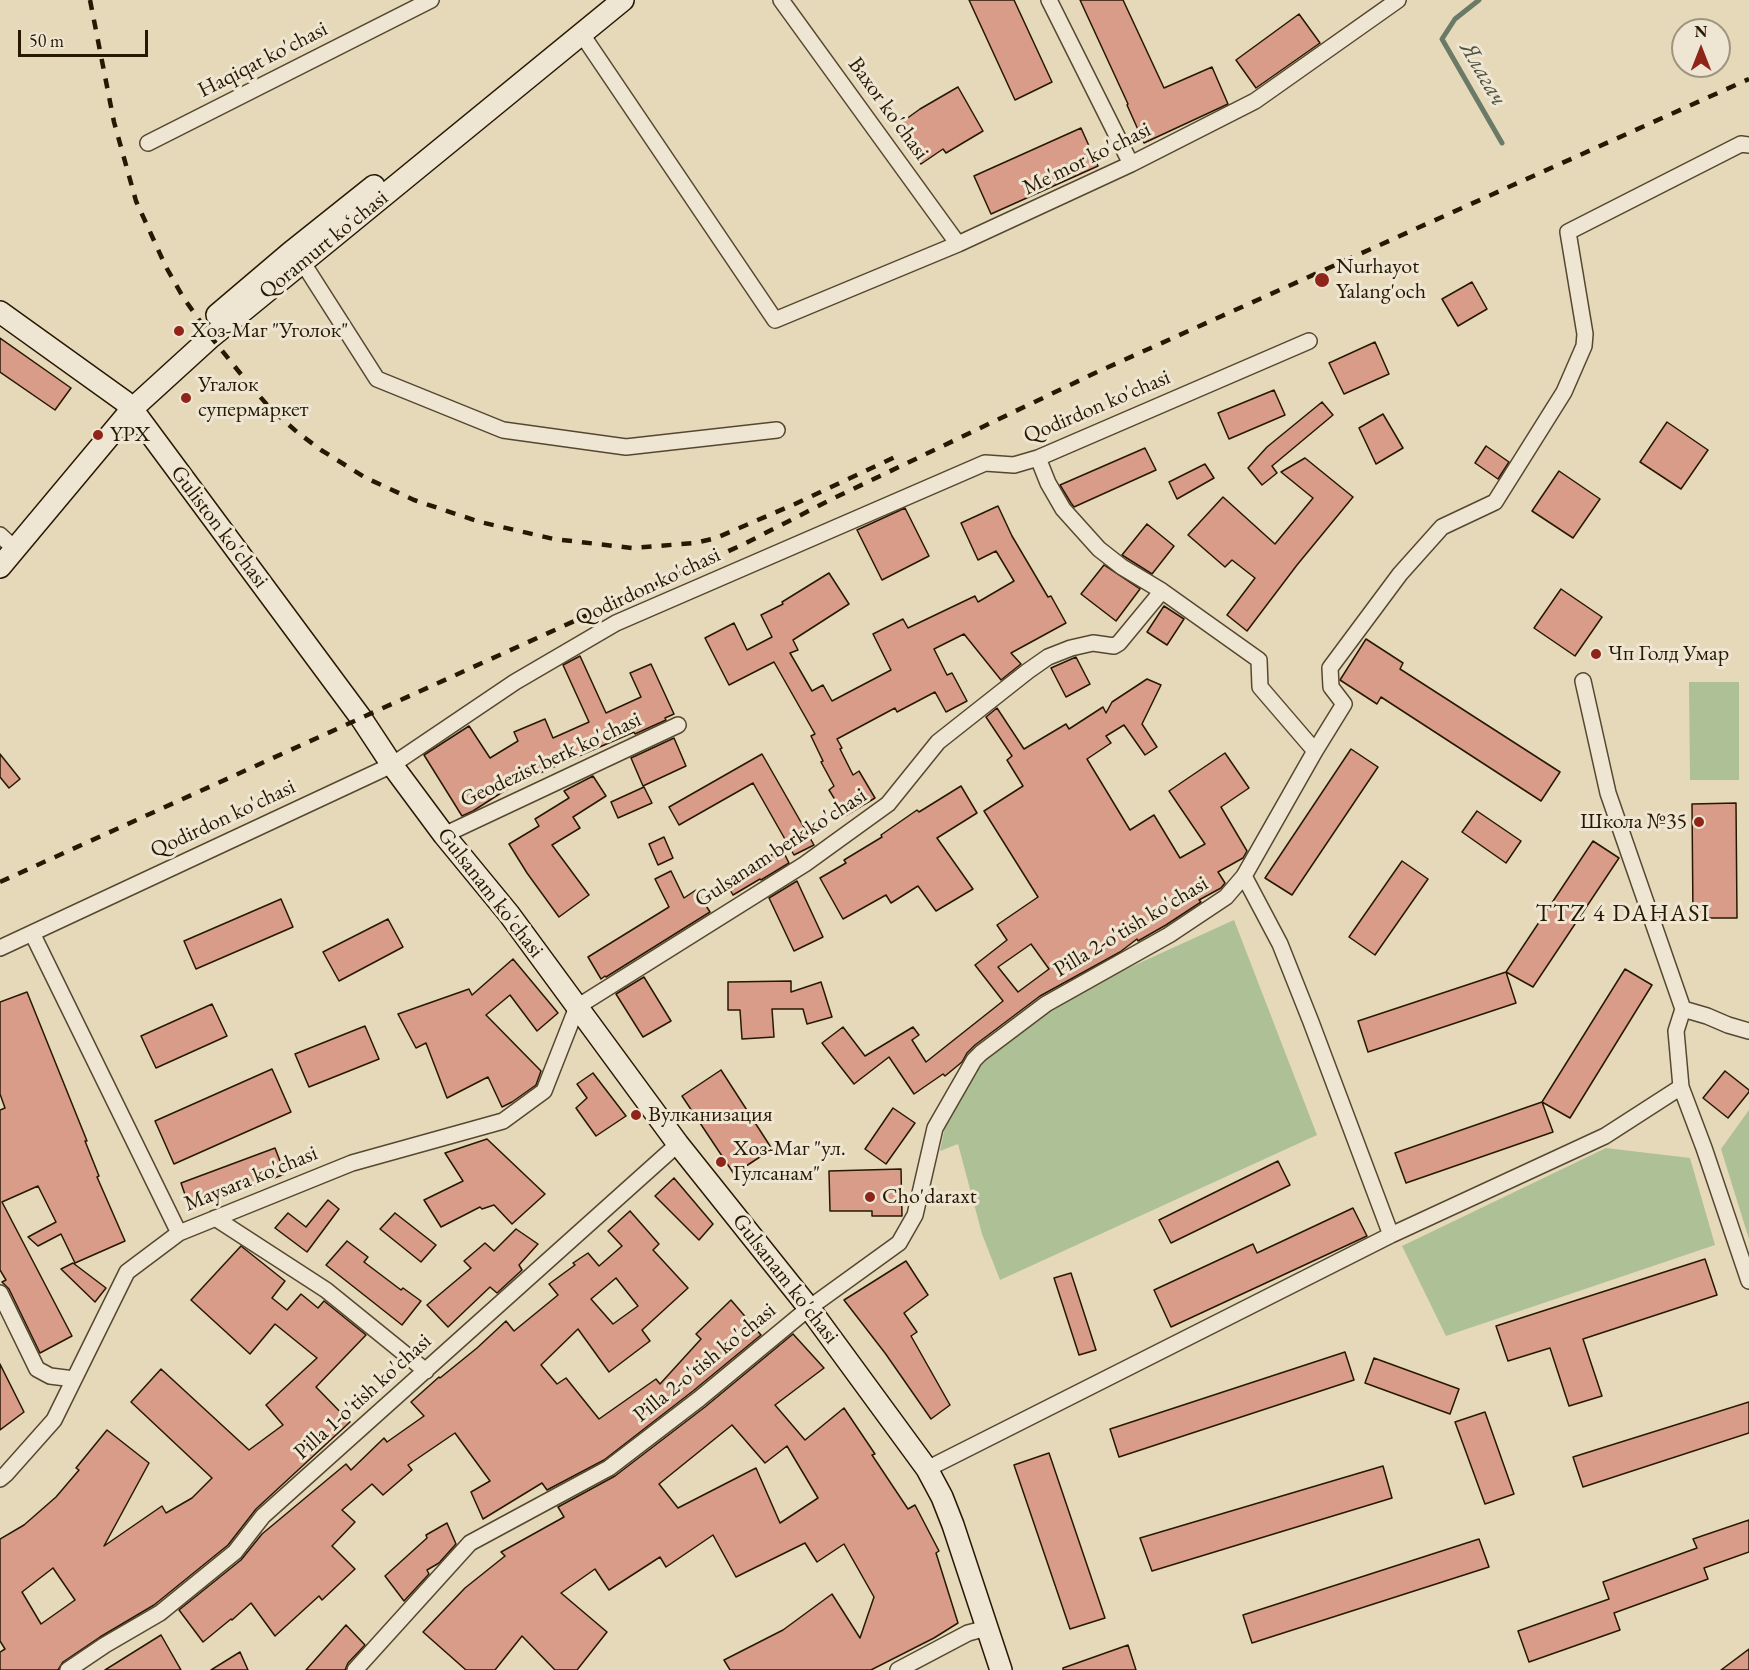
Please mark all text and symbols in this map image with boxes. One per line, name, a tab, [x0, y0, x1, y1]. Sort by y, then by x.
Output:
street label: Haqiqat ko'chasi	[194, 16, 332, 104]
scale bar	[21, 18, 152, 56]
north arrow	[1671, 18, 1731, 78]
text: N	[1695, 21, 1707, 42]
text: 50 m	[29, 29, 64, 52]
water label: Ялагач	[1453, 37, 1513, 111]
street label: Baxor ko'chasi	[842, 53, 934, 165]
street label: Me'mor ko'chasi	[1019, 117, 1155, 201]
street label: Qoramurt koʻchasi	[254, 185, 394, 305]
place label: Nurhayot Yalang'och	[1336, 254, 1426, 306]
marker: Nurhayot Yalang'och	[1313, 271, 1331, 289]
place label: Хоз-Маг "Уголок"	[191, 318, 349, 344]
marker: Хоз-Маг "Уголок"	[172, 324, 186, 338]
street label: Qodirdon ko'chasi	[1020, 364, 1174, 450]
place label: Угалок супермаркет	[198, 372, 309, 424]
marker: Угалок супермаркет	[179, 391, 193, 405]
place label: YPX	[110, 422, 150, 448]
marker: YPX	[91, 428, 105, 442]
street label: Guliston ko'chasi	[164, 461, 274, 593]
street label: Qodirdon ko'chasi	[571, 542, 725, 632]
place label: Чп Голд Умар	[1608, 641, 1729, 667]
marker: Чп Голд Умар	[1589, 647, 1603, 661]
street label: Geodezist berk ko'chasi	[456, 707, 646, 813]
street label: Qodirdon ko'chasi	[146, 774, 300, 864]
street label: Gulsanam berk ko'chasi	[690, 783, 872, 913]
place label: Школа №35	[1580, 809, 1687, 835]
marker: Школа №35	[1692, 815, 1706, 829]
street label: Gulsanam ko'chasi	[431, 823, 549, 963]
street label: Pilla 2-o'tish ko'chasi	[1049, 871, 1213, 983]
district label: TTZ 4 DAHASI	[1535, 900, 1711, 928]
place label: Вулканизация	[648, 1102, 773, 1128]
marker: Вулканизация	[629, 1108, 643, 1122]
place label: Хоз-Маг "ул. Гулсанам"	[733, 1136, 846, 1188]
street label: Maysara ko'chasi	[181, 1140, 321, 1218]
marker: Хоз-Маг "ул. Гулсанам"	[714, 1155, 728, 1169]
place label: Cho'daraxt	[882, 1184, 977, 1210]
marker: Cho'daraxt	[863, 1190, 877, 1204]
street label: Gulsanam ko'chasi	[726, 1209, 844, 1349]
street label: Pilla 2-o'tish ko'chasi	[629, 1298, 781, 1428]
street label: Pilla 1-o'tish ko'chasi	[289, 1328, 437, 1466]

